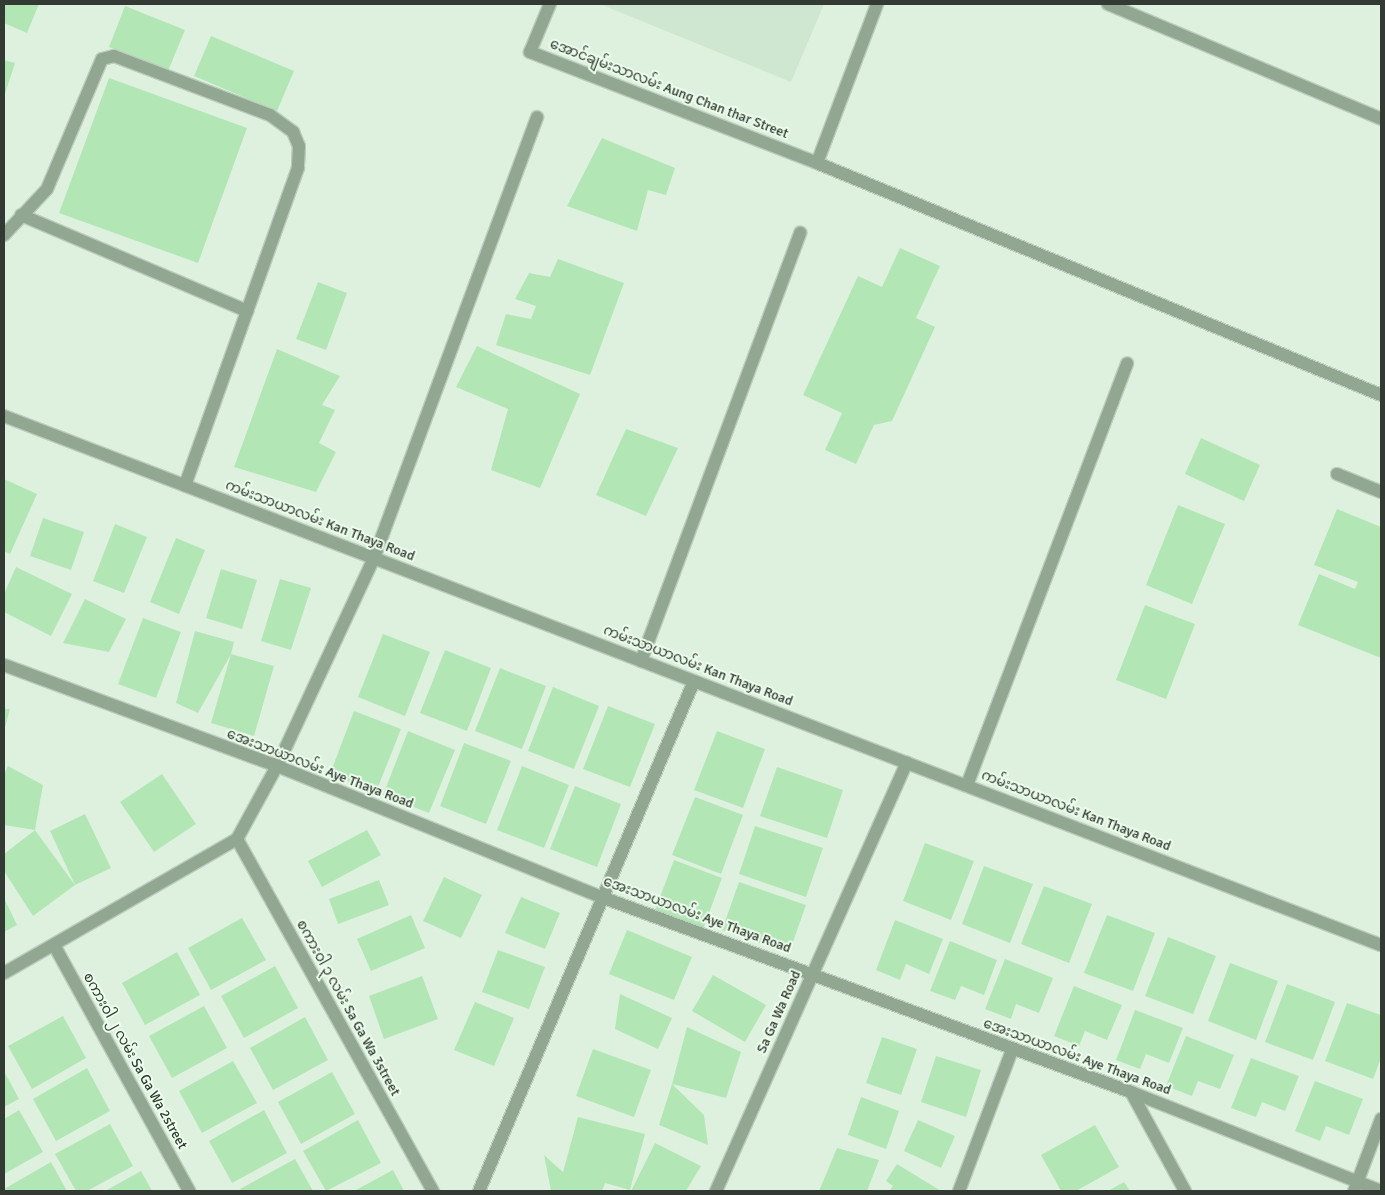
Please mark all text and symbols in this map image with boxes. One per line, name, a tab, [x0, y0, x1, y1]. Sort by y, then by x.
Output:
street label: အောင်ချမ်းသာလမ်း Aung Chan thar Street	[547, 36, 791, 142]
street label: ကမ်းသာယာလမ်း Kan Thaya Road	[223, 477, 417, 565]
street label: ကမ်းသာယာလမ်း Kan Thaya Road	[601, 622, 795, 710]
street label: အေးသာယာလမ်း Aye Thaya Road	[224, 726, 416, 812]
street label: ကမ်းသာယာလမ်း Kan Thaya Road	[979, 767, 1173, 855]
street label: အေးသာယာလမ်း Aye Thaya Road	[601, 873, 793, 957]
street label: စကားဝါ ၃ လမ်း Sa Ga Wa 3street	[293, 917, 403, 1099]
street label: Sa Ga Wa Road	[753, 968, 805, 1056]
street label: စကားဝါ ၂ လမ်း Sa Ga Wa 2street	[79, 970, 191, 1152]
street label: အေးသာယာလမ်း Aye Thaya Road	[981, 1015, 1173, 1099]

